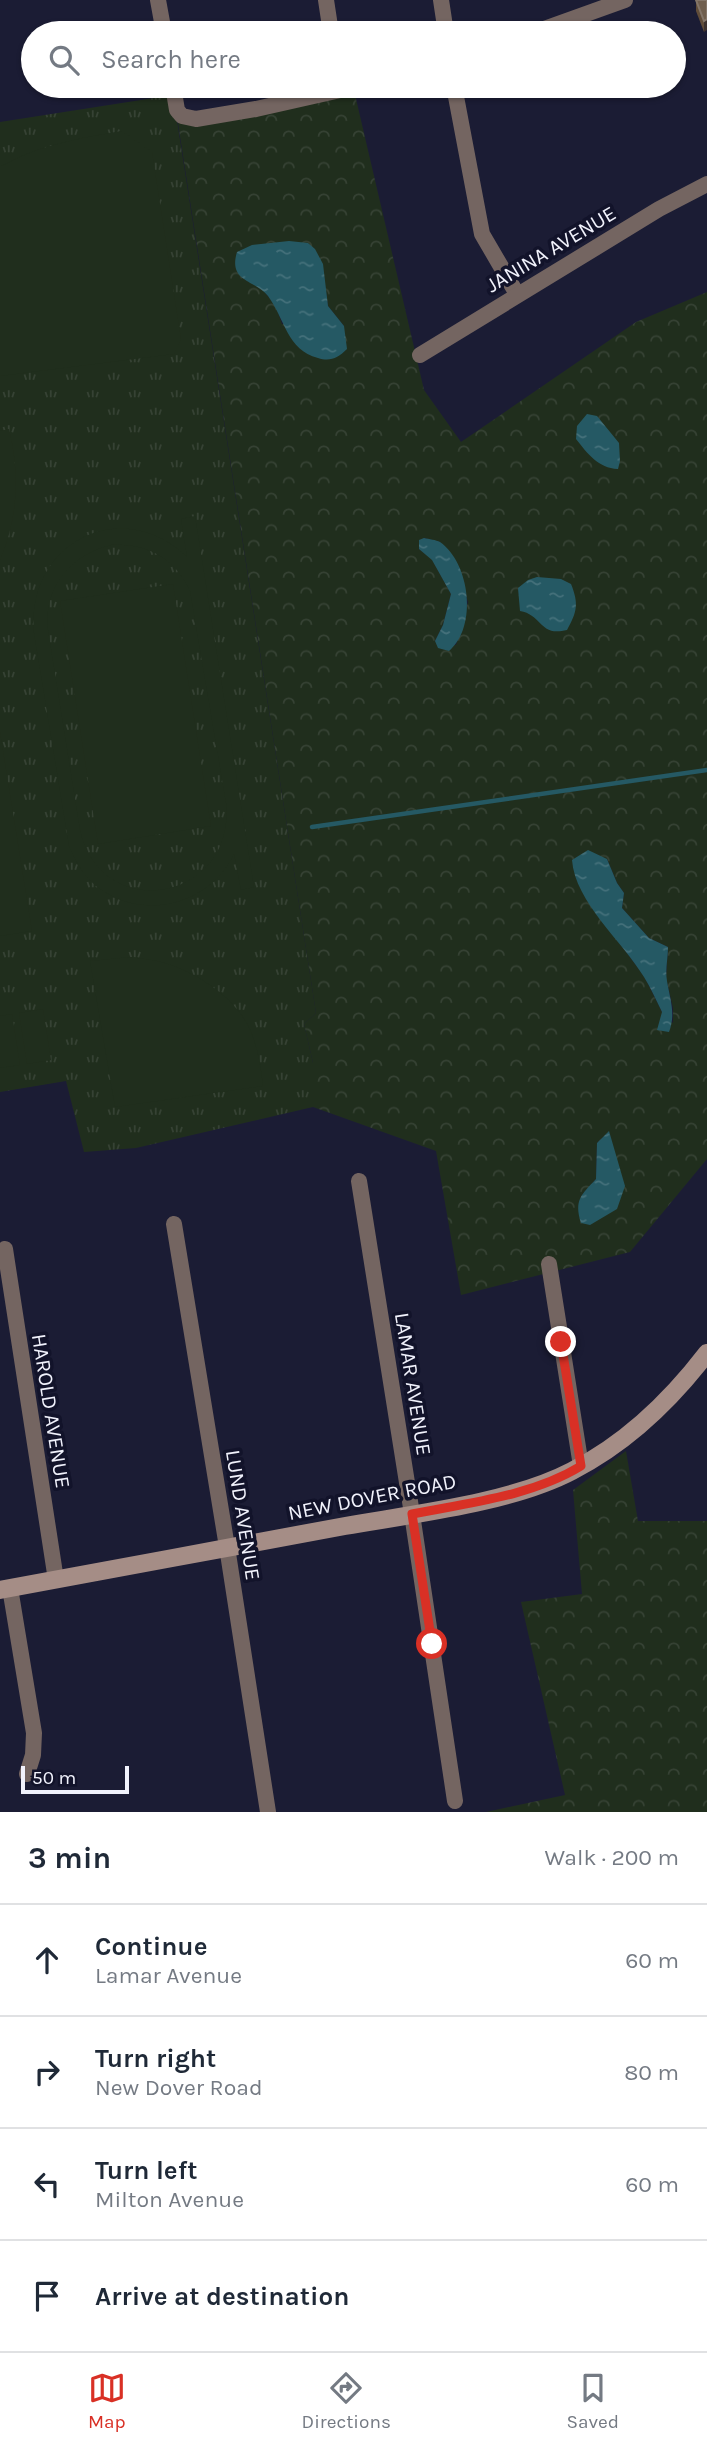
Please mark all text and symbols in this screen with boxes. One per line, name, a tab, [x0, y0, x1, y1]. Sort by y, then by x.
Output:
search box	[21, 21, 686, 98]
icon: search	[45, 41, 83, 79]
text: Search here	[101, 44, 241, 75]
street label: JANINA AVENUE	[482, 201, 620, 297]
street label: LAMAR AVENUE	[390, 1311, 436, 1457]
route end	[545, 1326, 576, 1357]
street label: HAROLD AVENUE	[27, 1332, 75, 1490]
street label: LUND AVENUE	[221, 1448, 265, 1582]
street label: NEW DOVER ROAD	[286, 1469, 458, 1525]
route start	[416, 1628, 447, 1659]
scale bar	[21, 1763, 130, 1795]
text: 50 m	[32, 1767, 76, 1789]
text: 3 min	[28, 1840, 111, 1876]
text: Walk · 200 m	[544, 1844, 679, 1871]
text: Continue	[95, 1931, 207, 1962]
icon: ahead	[28, 1941, 66, 1979]
text: 60 m	[625, 1947, 679, 1974]
text: Lamar Avenue	[95, 1962, 242, 1989]
text: Turn right	[95, 2043, 216, 2074]
icon: right	[28, 2053, 66, 2091]
text: 80 m	[624, 2059, 679, 2086]
text: New Dover Road	[95, 2074, 263, 2101]
text: Turn left	[95, 2155, 197, 2186]
icon: left	[28, 2165, 66, 2203]
text: 60 m	[625, 2171, 679, 2198]
text: Milton Avenue	[95, 2186, 244, 2213]
icon: arrive	[28, 2277, 66, 2315]
text: Arrive at destination	[95, 2281, 349, 2312]
tab: Map	[88, 2369, 126, 2433]
tab: Directions	[302, 2369, 391, 2433]
tab: Saved	[567, 2369, 619, 2433]

